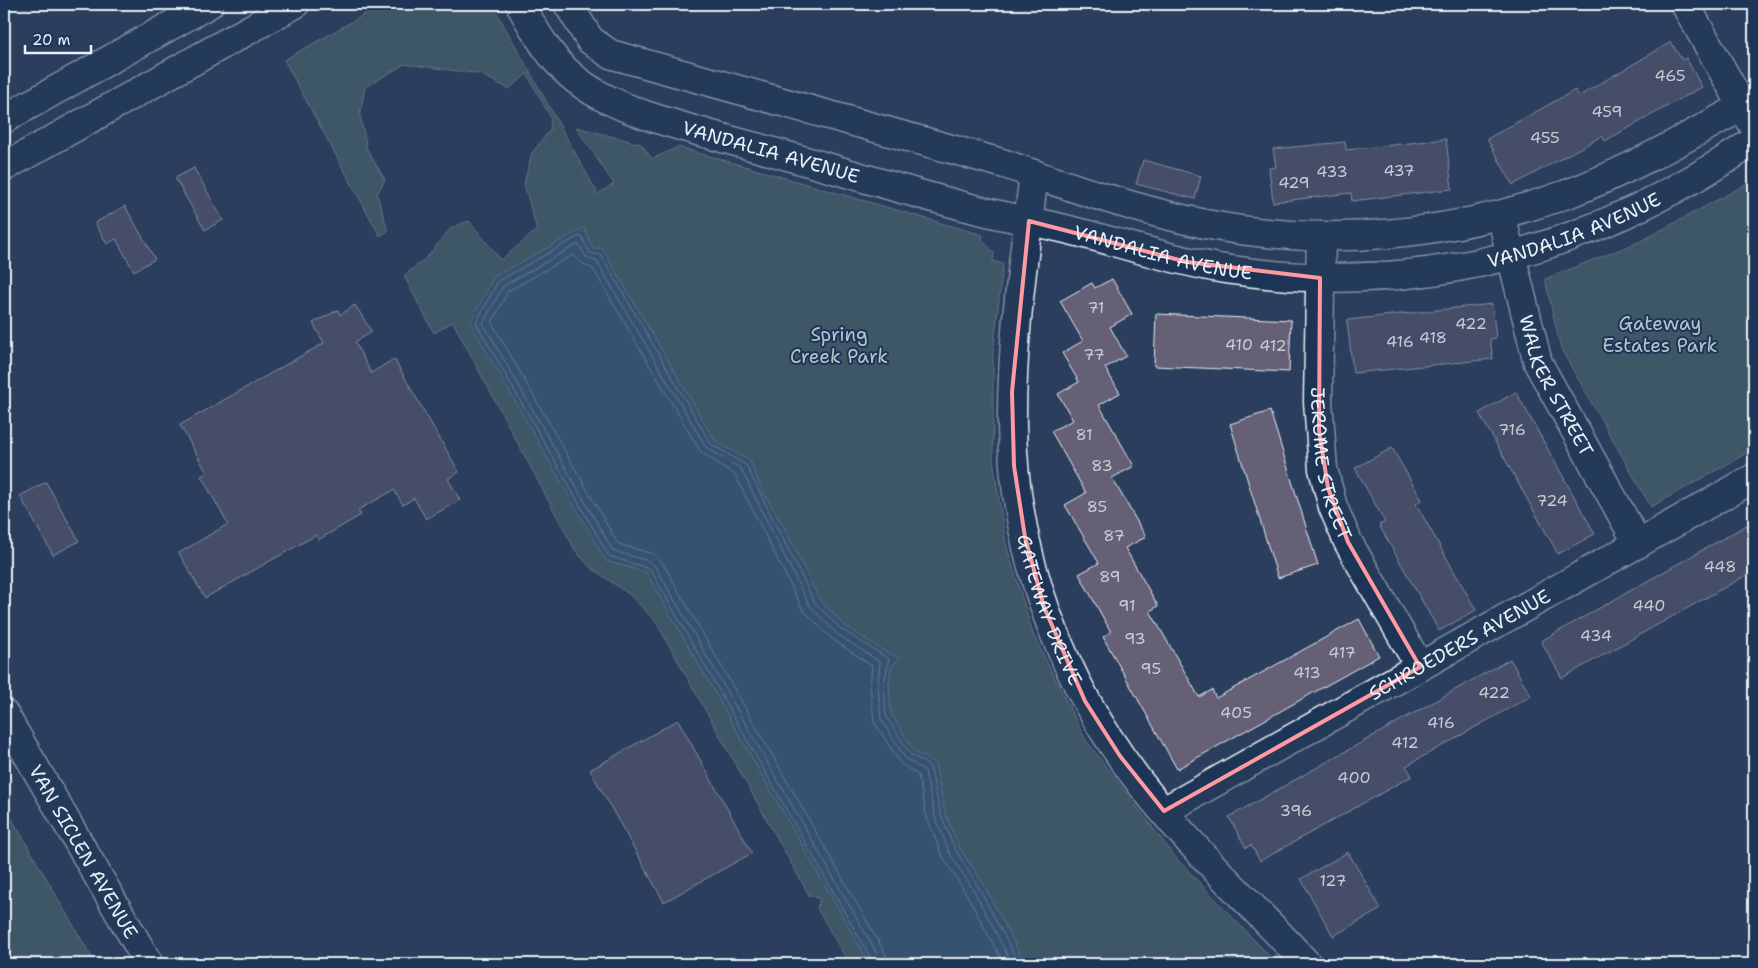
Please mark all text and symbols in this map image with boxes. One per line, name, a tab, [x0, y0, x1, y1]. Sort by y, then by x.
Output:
scale bar	[25, 22, 91, 54]
text: 20 m	[32, 30, 71, 50]
house number: 465	[1654, 65, 1686, 86]
house number: 459	[1592, 101, 1622, 122]
street label: VANDALIA AVENUE	[679, 115, 863, 189]
house number: 455	[1530, 127, 1560, 148]
house number: 437	[1383, 160, 1415, 181]
house number: 433	[1316, 161, 1348, 182]
house number: 429	[1278, 172, 1310, 193]
street label: VANDALIA AVENUE	[1485, 187, 1665, 274]
street label: VANDALIA AVENUE	[1071, 220, 1254, 286]
house number: 71	[1087, 297, 1105, 318]
park label: Gateway Estates Park	[1603, 311, 1718, 358]
street label: WALKER STREET	[1513, 312, 1599, 461]
house number: 422	[1455, 313, 1487, 334]
park label: Spring Creek Park	[790, 322, 888, 369]
house number: 418	[1419, 327, 1447, 348]
house number: 416	[1386, 331, 1414, 352]
house number: 410	[1225, 334, 1253, 355]
house number: 412	[1259, 335, 1287, 356]
house number: 77	[1083, 344, 1105, 365]
street label: JEROME STREET	[1305, 387, 1358, 544]
house number: 716	[1498, 419, 1526, 440]
house number: 81	[1075, 424, 1093, 445]
house number: 83	[1091, 455, 1113, 476]
house number: 724	[1536, 490, 1568, 511]
house number: 85	[1087, 496, 1107, 517]
house number: 87	[1103, 525, 1125, 546]
street label: GATEWAY DRIVE	[1012, 532, 1088, 690]
house number: 448	[1704, 556, 1736, 577]
house number: 89	[1099, 566, 1121, 587]
street label: SCHROEDERS AVENUE	[1364, 583, 1555, 706]
house number: 91	[1118, 595, 1136, 616]
house number: 440	[1632, 595, 1666, 616]
house number: 434	[1580, 625, 1612, 646]
house number: 93	[1124, 628, 1146, 649]
house number: 417	[1328, 642, 1356, 663]
house number: 95	[1141, 658, 1161, 679]
house number: 413	[1293, 662, 1321, 683]
house number: 422	[1478, 682, 1510, 703]
house number: 405	[1220, 702, 1252, 723]
house number: 416	[1427, 712, 1455, 733]
house number: 412	[1391, 732, 1419, 753]
street label: VAN SICLEN AVENUE	[23, 760, 144, 943]
house number: 400	[1337, 767, 1371, 788]
house number: 396	[1280, 800, 1312, 821]
house number: 127	[1319, 870, 1347, 891]

